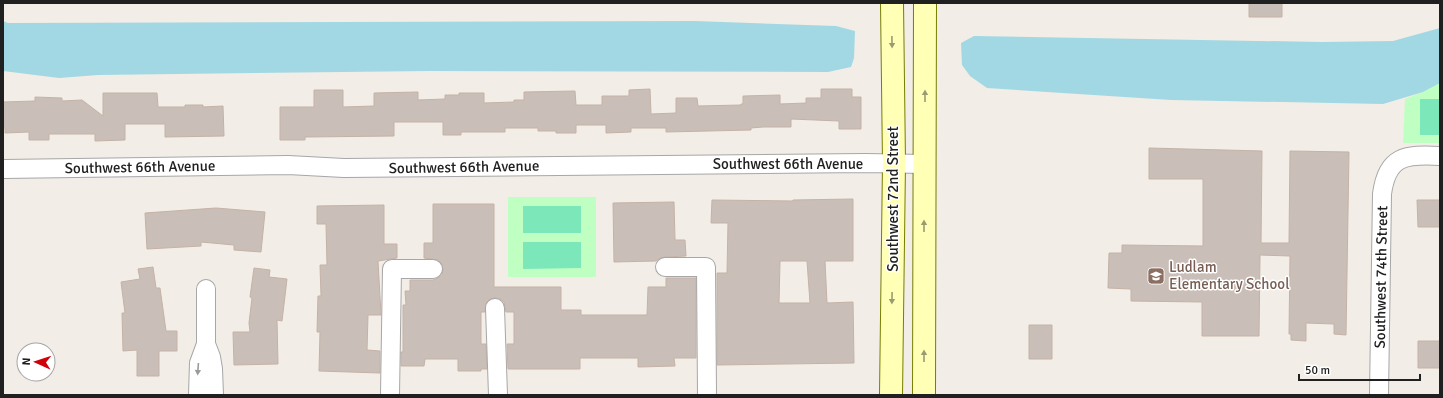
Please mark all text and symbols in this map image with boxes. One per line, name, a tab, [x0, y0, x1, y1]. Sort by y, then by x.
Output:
one-way arrow	[889, 36, 895, 49]
one-way arrow	[922, 89, 928, 102]
street label: Southwest 72nd Street	[884, 126, 902, 272]
street label: Southwest 66th Avenue	[713, 155, 863, 173]
street label: Southwest 66th Avenue	[65, 157, 215, 177]
street label: Southwest 66th Avenue	[389, 157, 539, 177]
street label: Southwest 74th Street	[1371, 205, 1391, 349]
one-way arrow	[921, 220, 928, 232]
place label: Ludlam Elementary School	[1169, 258, 1290, 293]
school or university icon: Ludlam Elementary School	[1146, 266, 1166, 286]
one-way arrow	[889, 292, 895, 305]
north arrow	[16, 342, 56, 382]
one-way arrow	[921, 349, 927, 362]
scale bar	[1299, 356, 1420, 382]
text: N	[20, 357, 33, 366]
one-way arrow	[195, 363, 202, 375]
text: 50 m	[1305, 363, 1330, 378]

